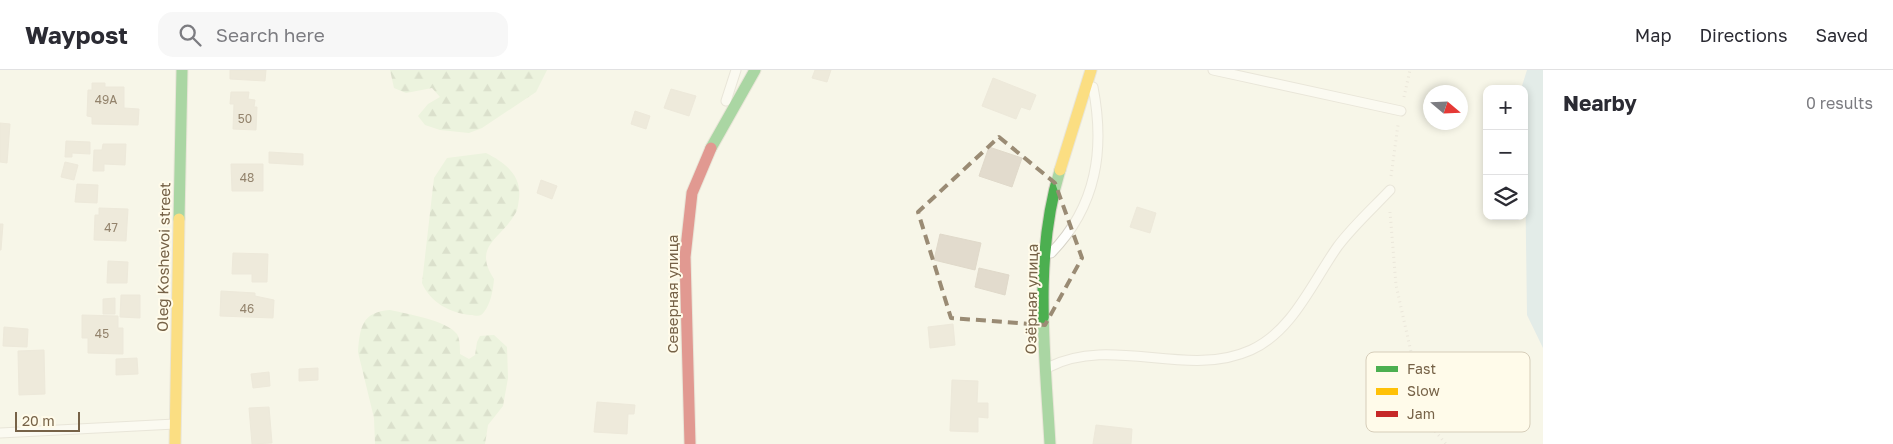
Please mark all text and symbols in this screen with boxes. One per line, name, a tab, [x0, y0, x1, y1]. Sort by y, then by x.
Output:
search box	[158, 12, 508, 57]
text: Waypost	[25, 20, 128, 49]
icon: search	[176, 21, 204, 49]
text: Search here	[216, 23, 325, 46]
text: Map	[1635, 24, 1671, 46]
text: Directions	[1699, 24, 1787, 46]
text: Saved	[1815, 24, 1868, 46]
north arrow	[1423, 85, 1468, 130]
map controls	[1483, 85, 1528, 220]
button: +	[1483, 85, 1528, 130]
text: Nearby	[1563, 90, 1637, 116]
house number: 49А	[95, 92, 117, 107]
text: 0 results	[1806, 93, 1873, 113]
house number: 50	[238, 111, 252, 126]
button: −	[1483, 130, 1528, 175]
house number: 48	[240, 170, 254, 185]
button: layers	[1483, 175, 1528, 220]
street label: Oleg Koshevoi street	[153, 182, 173, 332]
house number: 47	[104, 220, 118, 235]
street label: Северная улица	[663, 234, 681, 354]
street label: Озёрная улица	[1021, 243, 1041, 355]
house number: 46	[240, 301, 254, 316]
house number: 45	[95, 326, 109, 341]
legend	[1366, 352, 1530, 432]
text: Fast	[1407, 360, 1436, 377]
text: Slow	[1407, 382, 1440, 399]
text: Jam	[1407, 405, 1435, 422]
scale bar	[15, 409, 80, 432]
text: 20 m	[22, 412, 55, 429]

